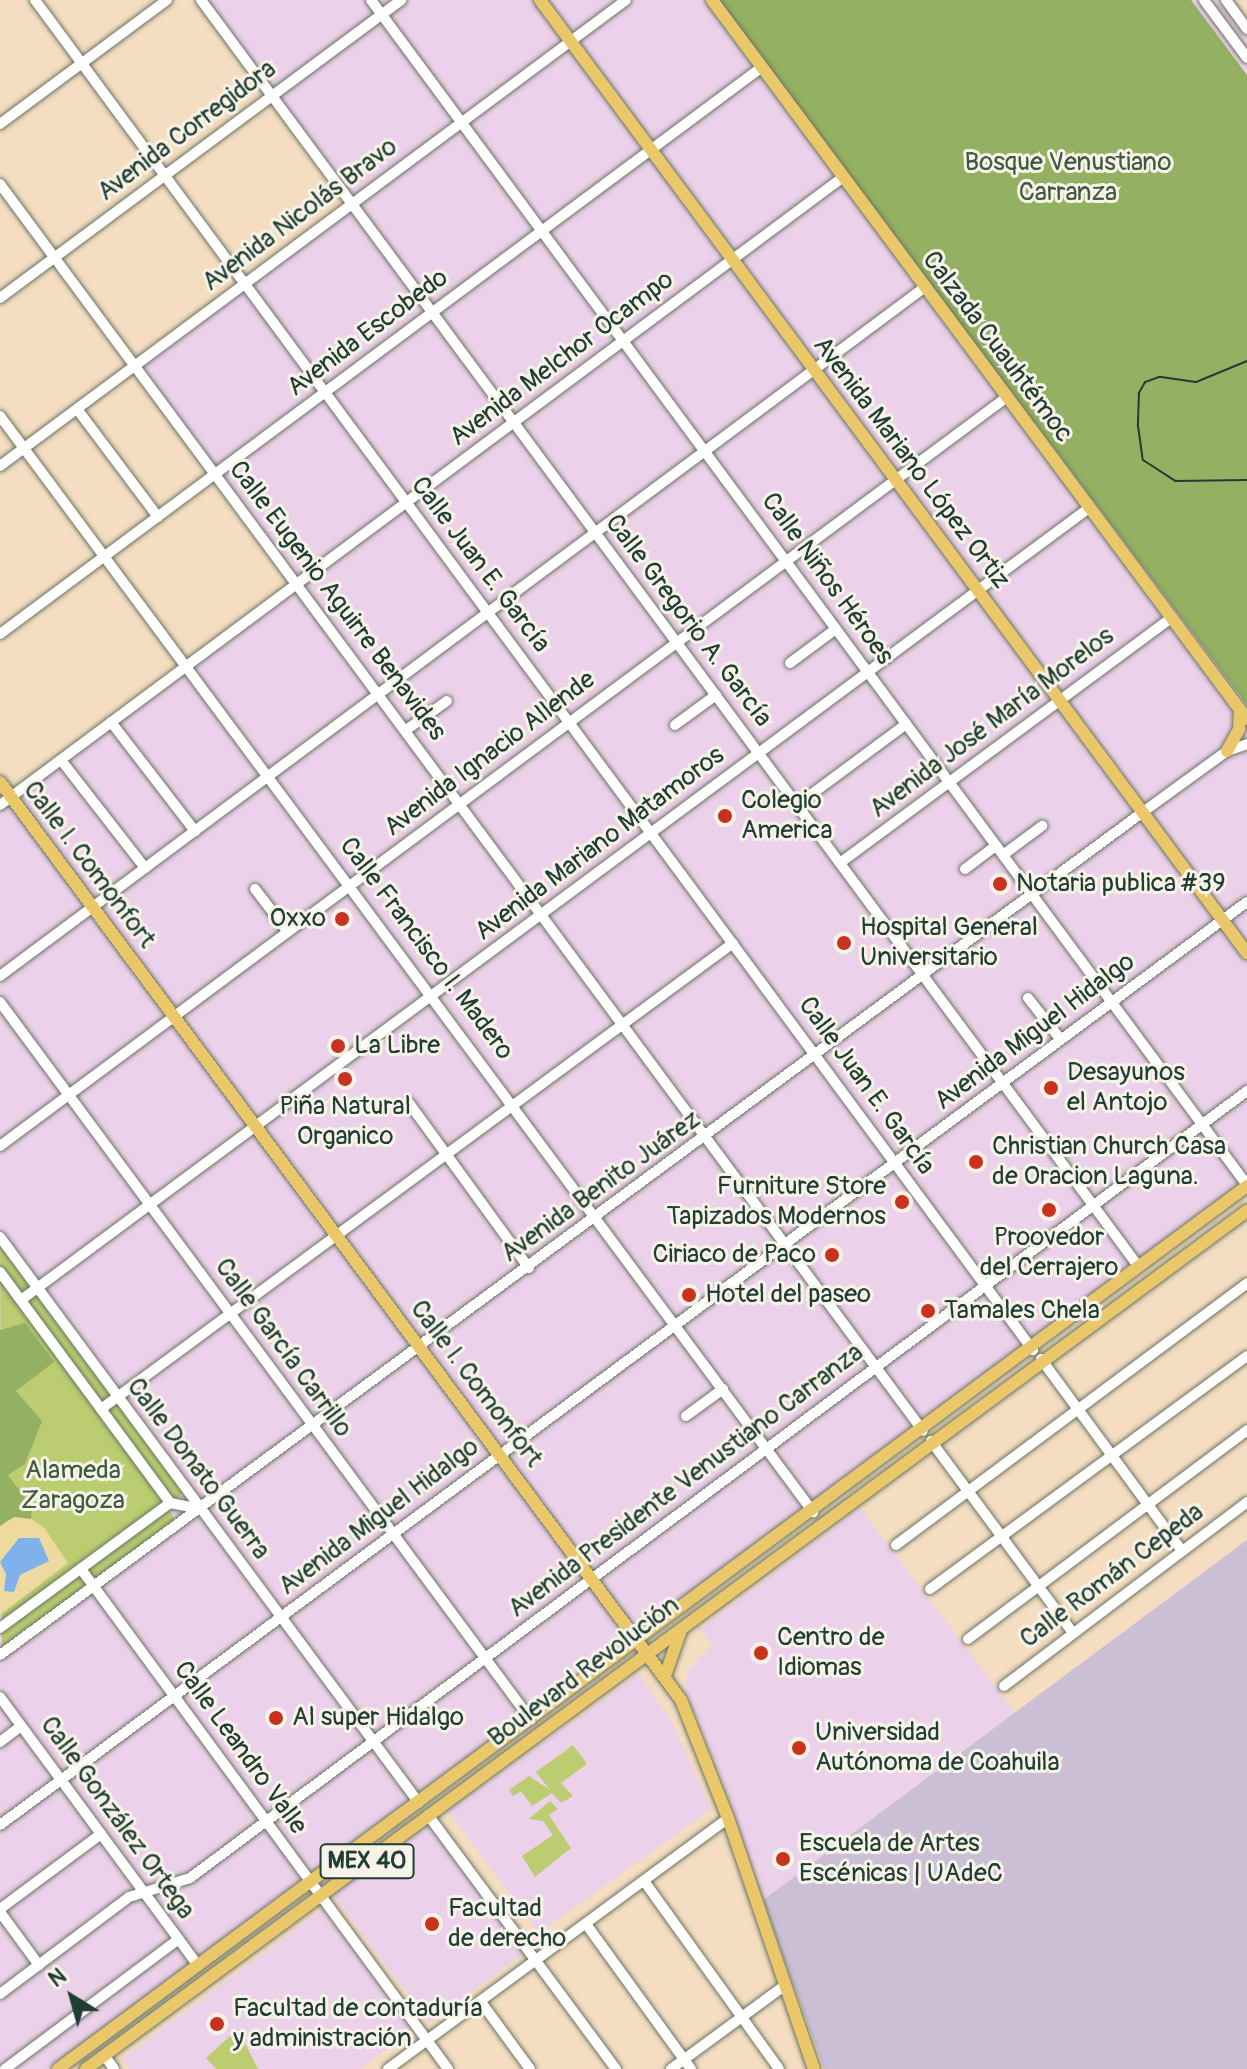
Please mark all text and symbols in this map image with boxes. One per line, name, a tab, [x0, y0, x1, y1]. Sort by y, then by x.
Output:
street label: Avenida Corregidora	[92, 54, 282, 208]
street label: Avenida Nicolás Bravo	[196, 132, 404, 298]
park label: Bosque Venustiano Carranza	[965, 147, 1171, 208]
street label: Calzada Cuauhtémoc	[915, 245, 1079, 449]
street label: Avenida Escobedo	[281, 262, 455, 404]
street label: Avenida Melchor Ocampo	[444, 265, 680, 453]
street label: Avenida Mariano López Ortiz	[806, 331, 1016, 595]
street label: Calle Eugenio Aguirre Benavides	[222, 455, 452, 747]
street label: Calle Juan E. García	[404, 471, 556, 659]
street label: Calle Niños Héroes	[754, 487, 900, 671]
street label: Calle Gregorio A. García	[598, 509, 778, 733]
street label: Avenida José María Morelos	[864, 621, 1120, 825]
street label: Avenida Ignacio Allende	[378, 665, 602, 843]
street label: Avenida Mariano Matamoros	[469, 740, 731, 948]
street label: Calle I. Comonfort	[16, 775, 162, 955]
place label: Colegio America	[741, 785, 832, 846]
marker: Colegio America	[716, 807, 734, 825]
street label: Calle Francisco I. Madero	[332, 832, 520, 1066]
place label: Notaria publica #39	[1016, 868, 1226, 900]
marker: Notaria publica #39	[991, 875, 1009, 893]
place label: Oxxo	[270, 903, 326, 935]
marker: Oxxo	[333, 910, 351, 928]
place label: Hospital General Universitario	[860, 912, 1038, 974]
marker: Hospital General Universitario	[835, 934, 853, 952]
street label: Avenida Miguel Hidalgo	[929, 947, 1141, 1117]
street label: Calle Juan E. García	[791, 991, 941, 1181]
place label: La Libre	[354, 1030, 440, 1062]
marker: La Libre	[329, 1037, 347, 1055]
place label: Desayunos el Antojo	[1067, 1057, 1185, 1118]
marker: Piña Natural Organico	[336, 1070, 354, 1088]
marker: Desayunos el Antojo	[1042, 1079, 1060, 1097]
place label: Piña Natural Organico	[279, 1091, 411, 1152]
street label: Avenida Benito Juárez	[495, 1104, 707, 1270]
place label: Christian Church Casa de Oracion Laguna.	[992, 1131, 1226, 1192]
marker: Christian Church Casa de Oracion Laguna.	[967, 1153, 985, 1171]
place label: Furniture Store Tapizados Modernos	[666, 1171, 886, 1232]
marker: Furniture Store Tapizados Modernos	[893, 1193, 911, 1211]
marker: Proovedor del Cerrajero	[1040, 1201, 1058, 1219]
place label: Proovedor del Cerrajero	[980, 1222, 1118, 1284]
place label: Ciriaco de Paco	[652, 1239, 816, 1271]
marker: Ciriaco de Paco	[823, 1246, 841, 1264]
street label: Calle García Carrillo	[208, 1252, 358, 1444]
place label: Hotel del paseo	[705, 1279, 871, 1311]
marker: Hotel del paseo	[680, 1286, 698, 1304]
street label: Calle I. Comonfort	[403, 1294, 549, 1474]
place label: Tamales Chela	[944, 1295, 1100, 1327]
marker: Tamales Chela	[919, 1302, 937, 1320]
street label: Avenida Presidente Venustiano Carranza	[502, 1337, 870, 1625]
street label: Calle Donato Guerra	[120, 1372, 276, 1566]
street label: Avenida Miguel Hidalgo	[273, 1432, 485, 1602]
park label: Alameda Zaragoza	[21, 1455, 125, 1516]
street label: Calle Román Cepeda	[1014, 1497, 1210, 1655]
street label: Boulevard Revolución	[482, 1590, 686, 1754]
place label: Centro de Idiomas	[777, 1622, 884, 1684]
marker: Centro de Idiomas	[752, 1644, 770, 1662]
street label: Calle Leandro Valle	[167, 1655, 313, 1841]
place label: Al super Hidalgo	[292, 1702, 464, 1734]
marker: Al super Hidalgo	[267, 1709, 285, 1727]
street label: Calle González Ortega	[33, 1711, 201, 1925]
place label: Universidad Autónoma de Coahuila	[815, 1717, 1060, 1778]
marker: Universidad Autónoma de Coahuila	[790, 1739, 808, 1757]
place label: Escuela de Artes Escénicas | UAdeC	[799, 1828, 1003, 1890]
road number: MEX 40	[319, 1841, 415, 1881]
marker: Escuela de Artes Escénicas | UAdeC	[774, 1850, 792, 1868]
place label: Facultad de derecho	[448, 1893, 566, 1954]
marker: Facultad de derecho	[423, 1915, 441, 1933]
north arrow	[32, 1957, 112, 2037]
text: N	[43, 1962, 72, 1993]
place label: Facultad de contaduría y administración	[233, 1993, 482, 2054]
marker: Facultad de contaduría y administración	[208, 2015, 226, 2033]

